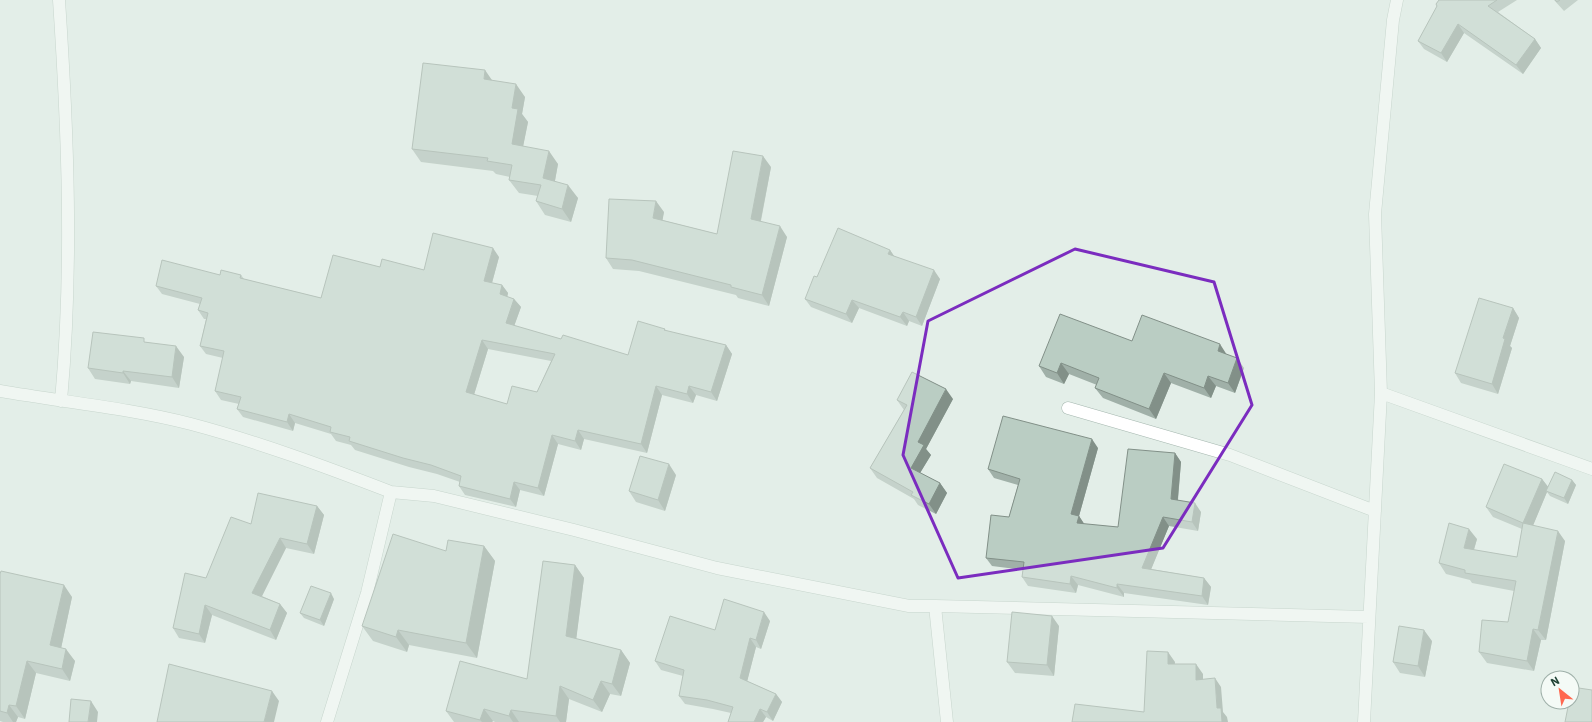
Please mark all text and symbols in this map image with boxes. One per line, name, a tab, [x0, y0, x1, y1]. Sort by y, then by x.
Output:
north arrow	[1540, 670, 1580, 710]
text: N	[1548, 673, 1562, 689]

